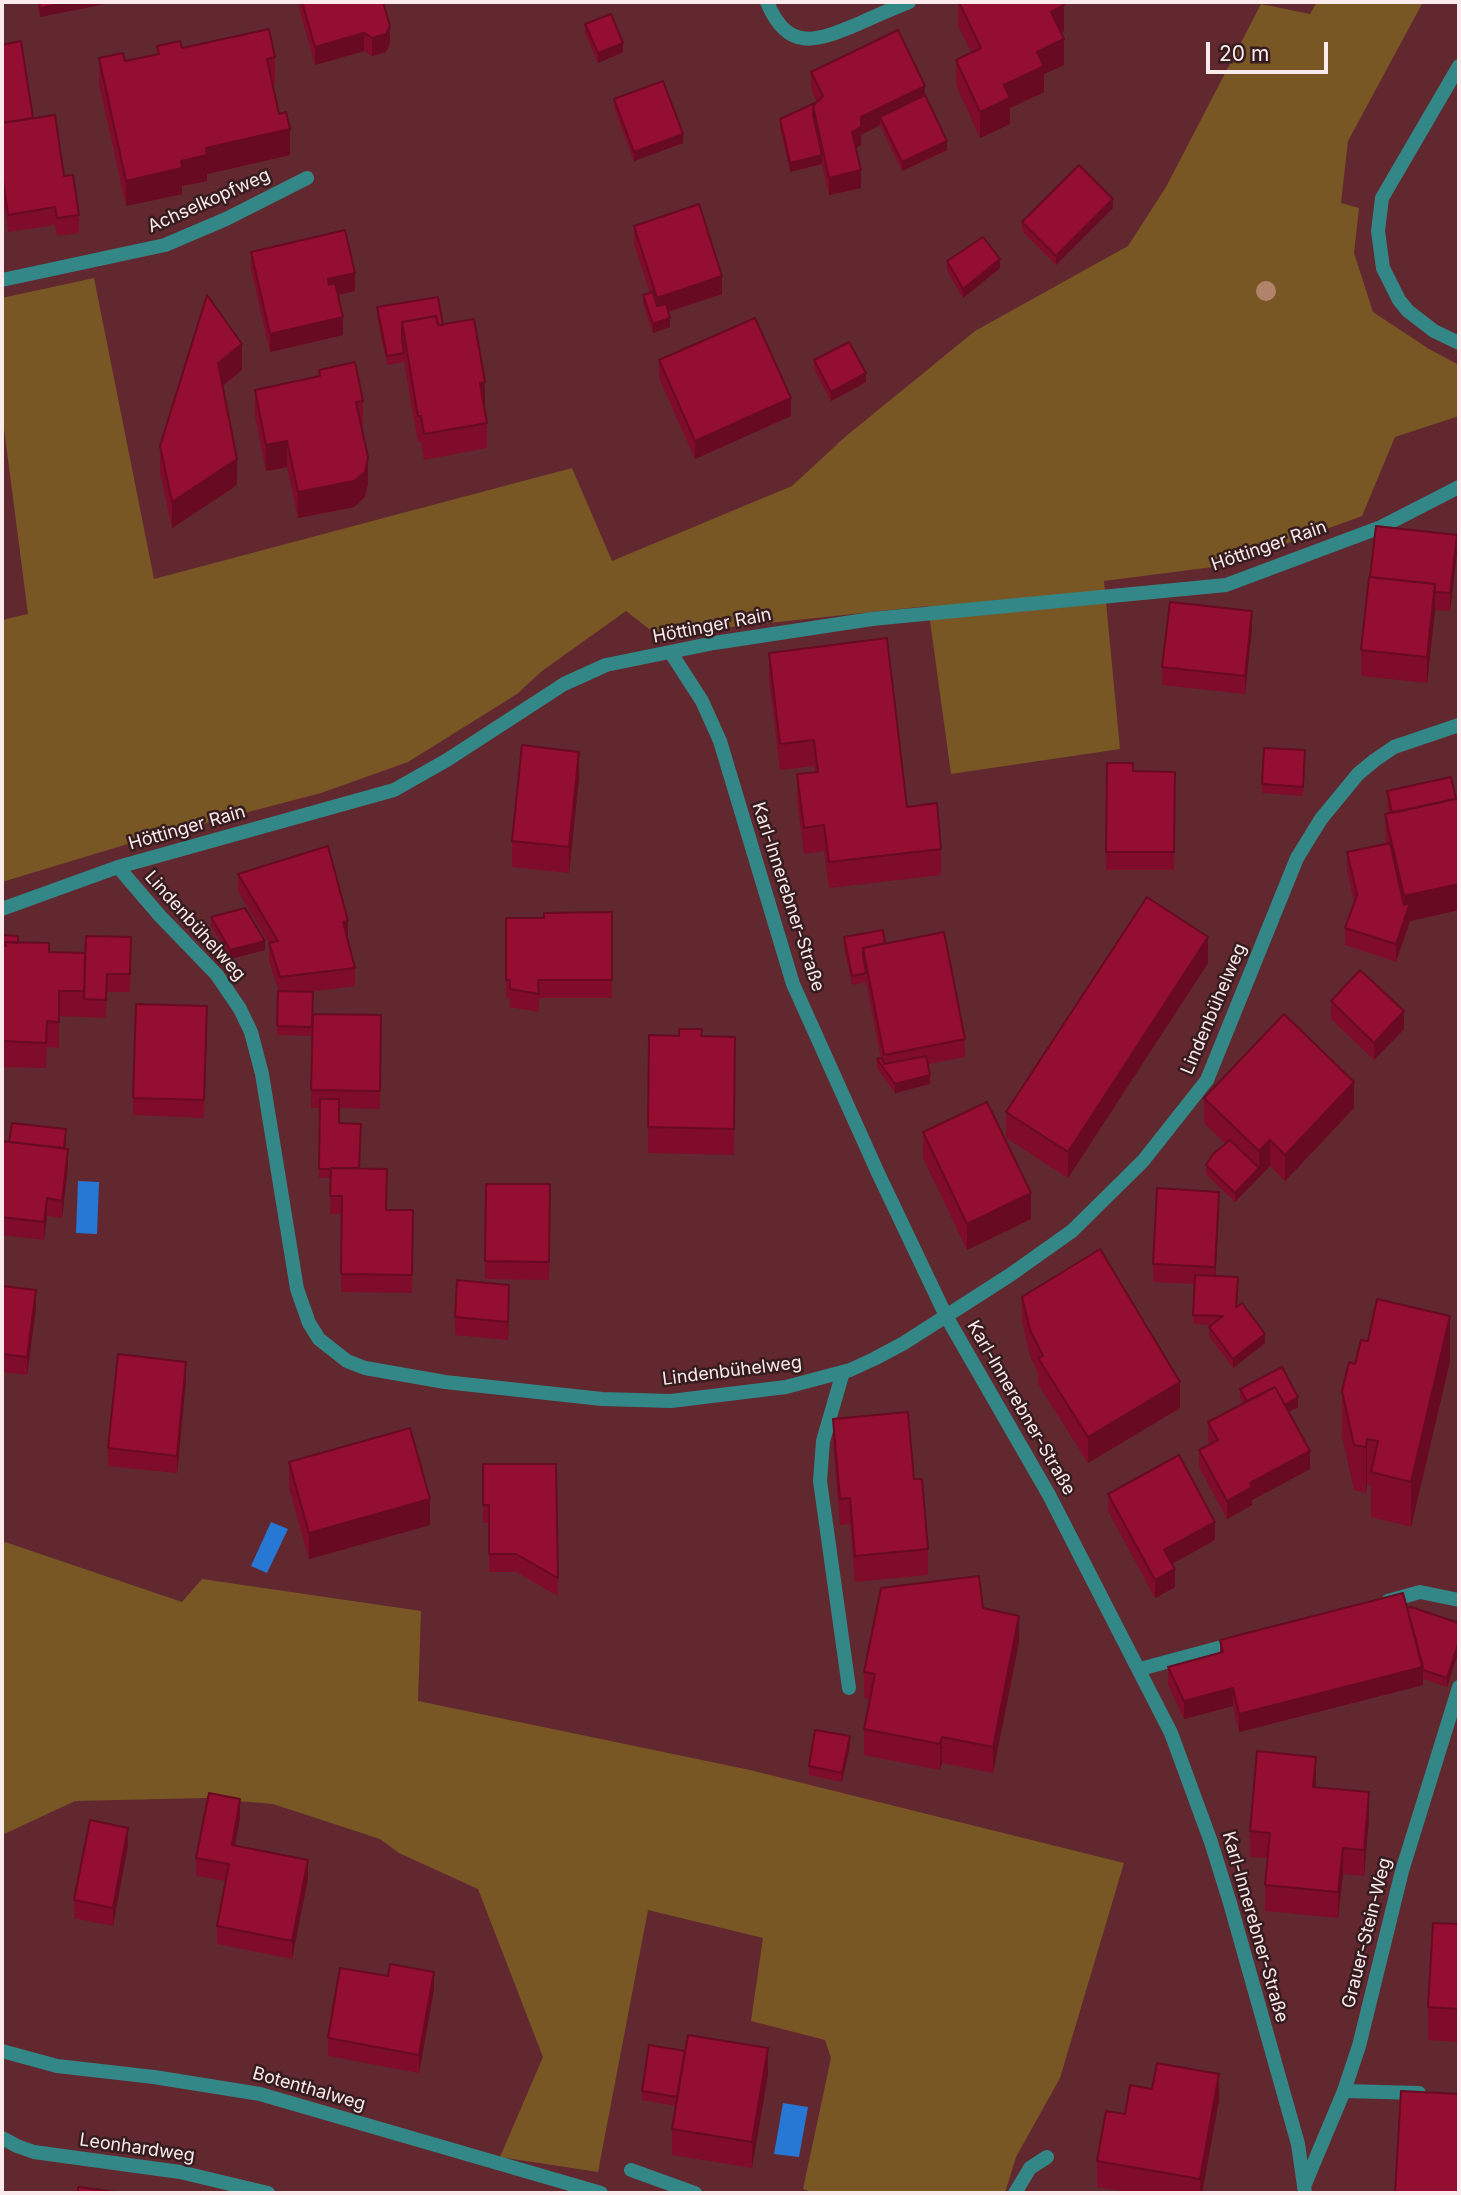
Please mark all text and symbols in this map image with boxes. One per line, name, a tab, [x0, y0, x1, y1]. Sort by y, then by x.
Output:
scale bar	[1209, 28, 1332, 72]
text: 20 m	[1219, 41, 1269, 66]
street label: Achselkopfweg	[144, 164, 274, 238]
street label: Höttinger Rain	[1209, 516, 1329, 576]
street label: Höttinger Rain	[651, 604, 773, 648]
street label: Karl-Innerebner-Straße	[747, 800, 829, 994]
street label: Höttinger Rain	[126, 801, 248, 855]
street label: Lindenbühelweg	[140, 867, 250, 985]
street label: Lindenbühelweg	[1177, 940, 1251, 1078]
street label: Karl-Innerebner-Straße	[962, 1317, 1080, 1499]
street label: Lindenbühelweg	[661, 1352, 803, 1390]
street label: Karl-Innerebner-Straße	[1217, 1829, 1293, 2025]
street label: Grauer-Stein-Weg	[1338, 1856, 1396, 2010]
street label: Botenthalweg	[250, 2063, 368, 2115]
street label: Leonhardweg	[78, 2129, 196, 2167]

